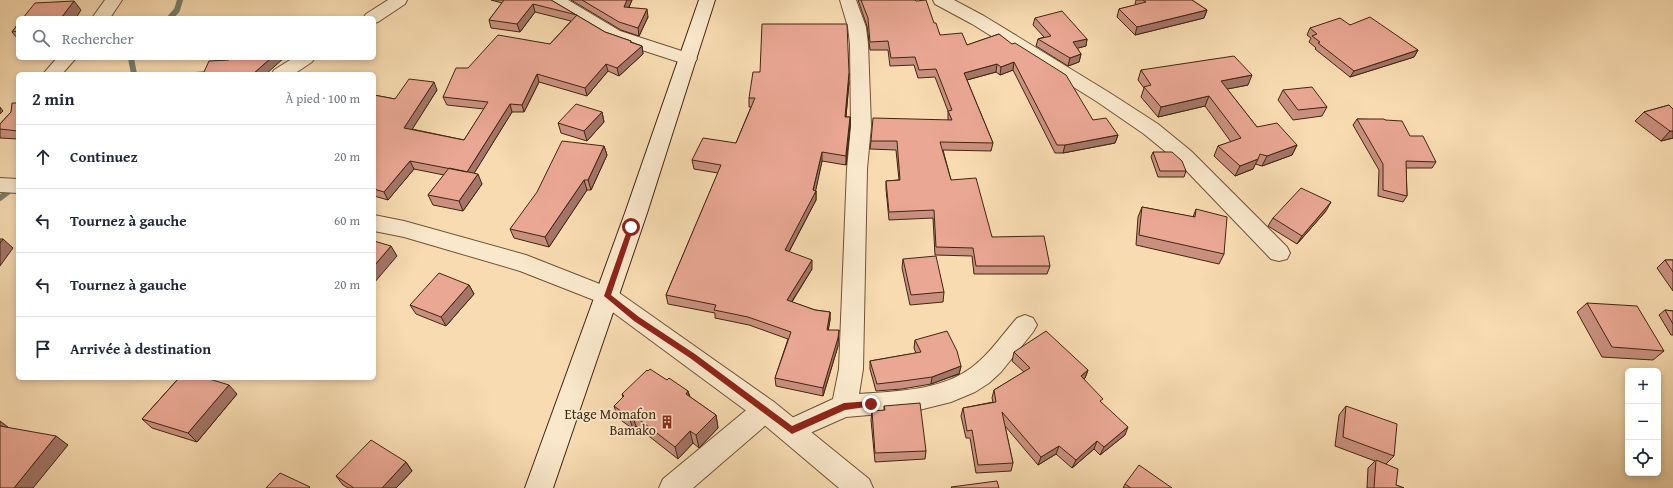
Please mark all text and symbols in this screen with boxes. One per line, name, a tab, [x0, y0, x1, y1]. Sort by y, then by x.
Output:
search box	[16, 16, 376, 60]
icon: search	[30, 27, 52, 49]
text: Rechercher	[62, 28, 134, 49]
text: 2 min	[32, 86, 74, 111]
text: À pied · 100 m	[285, 89, 360, 108]
icon: ahead	[32, 146, 54, 168]
text: Continuez	[70, 146, 138, 167]
text: 20 m	[334, 147, 360, 166]
icon: left	[32, 210, 54, 232]
text: Tournez à gauche	[70, 210, 187, 231]
text: 60 m	[334, 211, 360, 230]
route start	[622, 218, 640, 236]
icon: left	[32, 274, 54, 296]
text: Tournez à gauche	[70, 274, 187, 295]
text: 20 m	[334, 275, 360, 294]
icon: arrive	[32, 338, 54, 360]
text: Arrivée à destination	[70, 338, 211, 359]
map controls	[1625, 368, 1661, 476]
button: +	[1625, 368, 1661, 404]
route end	[862, 395, 880, 413]
place label: Etage Momafon Bamako	[565, 404, 656, 440]
button: −	[1625, 404, 1661, 440]
building icon: Etage Momafon Bamako	[659, 414, 675, 430]
button: locate	[1625, 440, 1661, 476]

